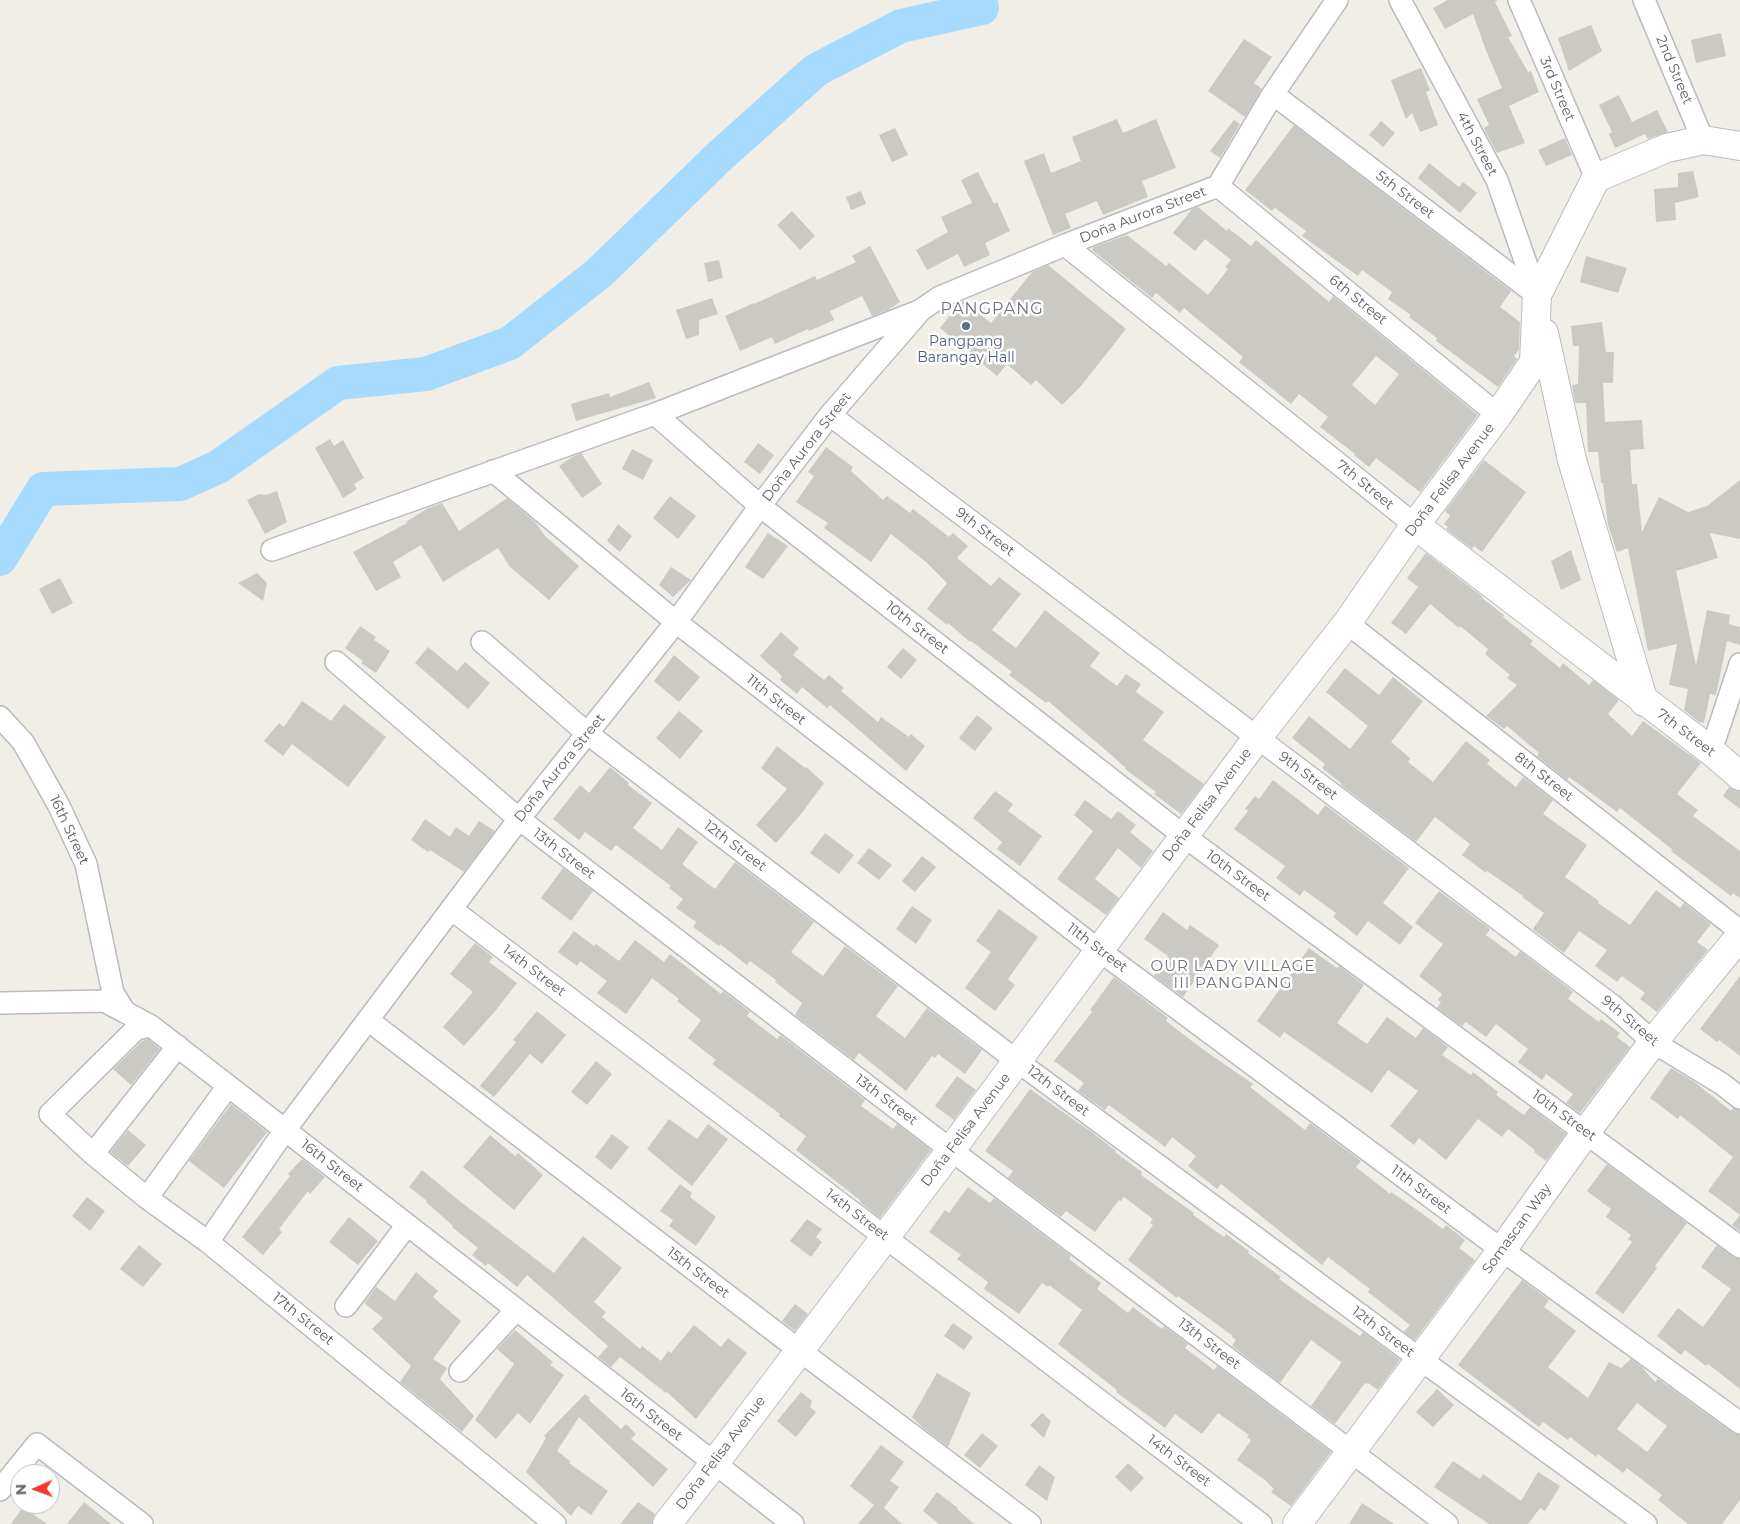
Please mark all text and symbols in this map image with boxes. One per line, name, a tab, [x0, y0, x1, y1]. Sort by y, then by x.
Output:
street label: 2nd Street	[1652, 33, 1696, 107]
street label: 3rd Street	[1536, 54, 1578, 124]
street label: 4th Street	[1453, 109, 1501, 179]
street label: 5th Street	[1372, 168, 1438, 222]
street label: Doña Aurora Street	[1077, 183, 1209, 247]
street label: 6th Street	[1326, 272, 1390, 328]
district label: PANGPANG	[939, 299, 1045, 319]
marker: Pangpang Barangay Hall	[960, 320, 972, 332]
place label: Pangpang Barangay Hall	[917, 334, 1015, 367]
street label: Doña Aurora Street	[759, 389, 855, 505]
street label: Doña Felisa Avenue	[1402, 420, 1498, 540]
street label: 7th Street	[1333, 457, 1397, 513]
street label: 9th Street	[952, 504, 1018, 560]
street label: 10th Street	[882, 598, 952, 658]
street label: 11th Street	[743, 671, 809, 729]
street label: 7th Street	[1653, 705, 1719, 761]
street label: Doña Aurora Street	[511, 710, 609, 826]
street label: Doña Felisa Avenue	[1159, 745, 1255, 865]
street label: 9th Street	[1275, 748, 1341, 804]
street label: 8th Street	[1511, 749, 1577, 805]
street label: 16th Street	[46, 793, 92, 867]
street label: 12th Street	[700, 817, 770, 875]
street label: 13th Street	[529, 825, 599, 883]
street label: 10th Street	[1202, 847, 1274, 905]
street label: 11th Street	[1063, 920, 1131, 976]
street label: 14th Street	[499, 942, 569, 1000]
district label: OUR LADY VILLAGE III PANGPANG	[1149, 958, 1317, 993]
street label: 9th Street	[1598, 992, 1662, 1050]
street label: 12th Street	[1023, 1062, 1093, 1120]
street label: Doña Felisa Avenue	[918, 1070, 1014, 1190]
street label: 13th Street	[851, 1071, 921, 1129]
street label: 10th Street	[1528, 1087, 1600, 1145]
street label: 16th Street	[297, 1136, 367, 1196]
street label: 11th Street	[1387, 1162, 1455, 1218]
street label: Somascan Way	[1479, 1181, 1555, 1277]
street label: 14th Street	[822, 1186, 892, 1244]
street label: 15th Street	[663, 1244, 733, 1302]
street label: 17th Street	[269, 1289, 337, 1349]
street label: 12th Street	[1348, 1303, 1418, 1361]
street label: 13th Street	[1174, 1315, 1244, 1373]
street label: 16th Street	[616, 1385, 686, 1445]
street label: Doña Felisa Avenue	[673, 1393, 769, 1513]
street label: 14th Street	[1144, 1432, 1214, 1490]
north arrow	[10, 1464, 60, 1514]
text: N	[12, 1484, 30, 1495]

